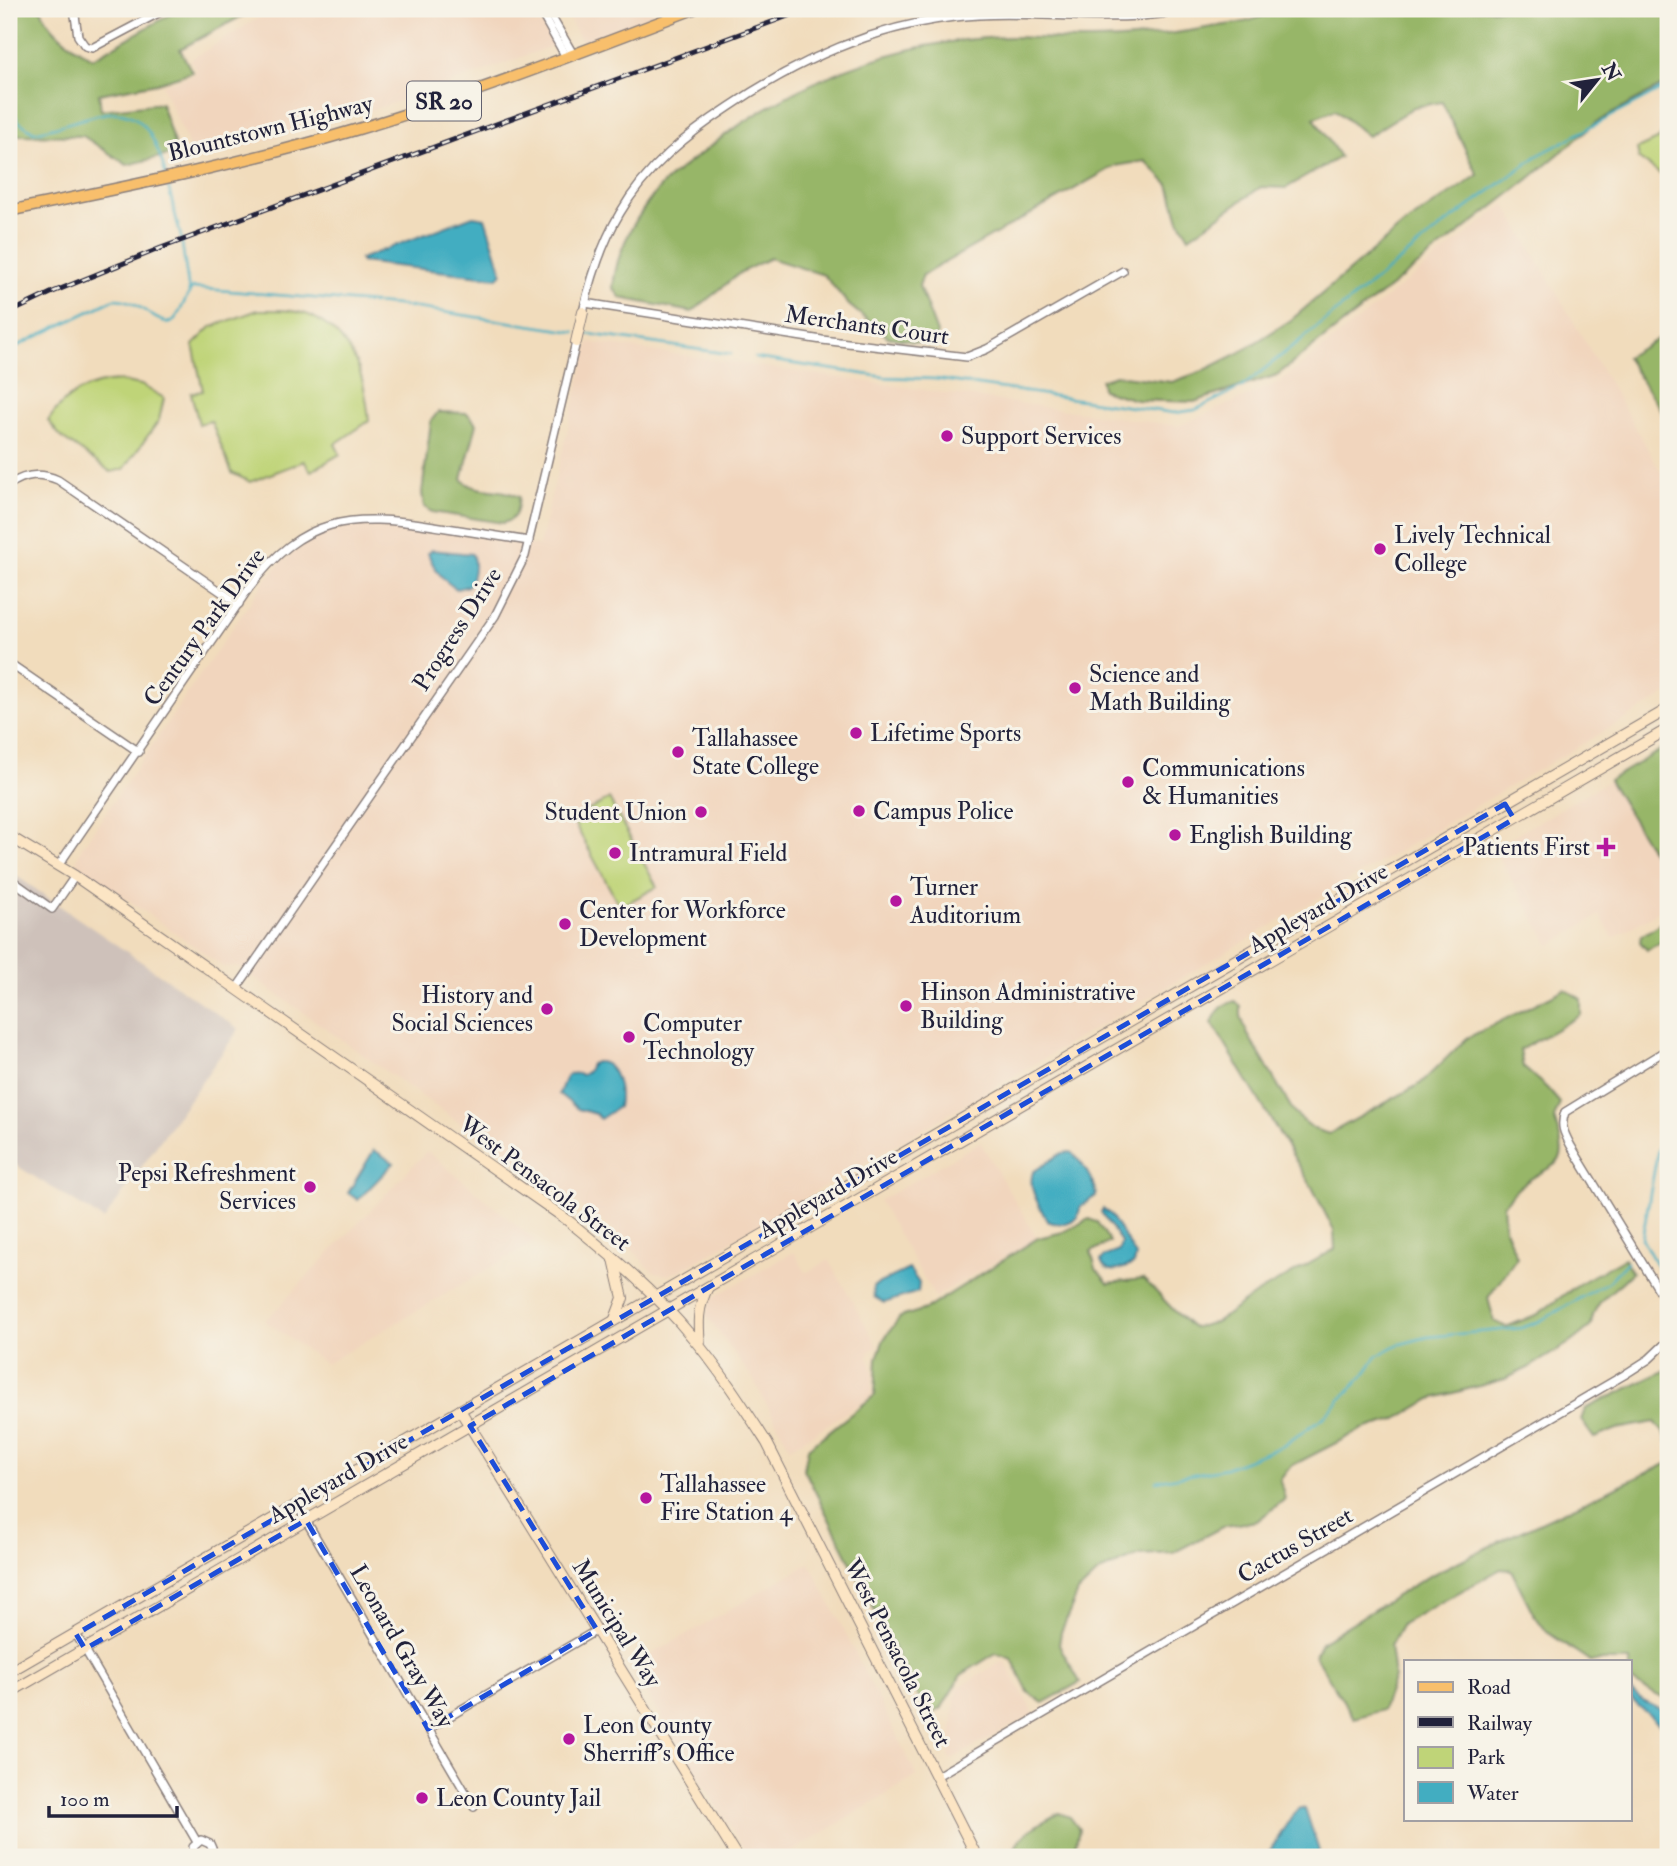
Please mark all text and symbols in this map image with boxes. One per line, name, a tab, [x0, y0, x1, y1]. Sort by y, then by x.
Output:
north arrow	[1562, 46, 1632, 116]
text: N	[1596, 58, 1626, 86]
road number: SR 20	[407, 82, 481, 120]
street label: Blountstown Highway	[164, 88, 376, 169]
street label: Merchants Court	[783, 299, 951, 352]
place label: Support Services	[961, 421, 1121, 452]
marker: Support Services	[939, 428, 955, 444]
place label: Lively Technical College	[1394, 520, 1551, 579]
marker: Lively Technical College	[1372, 541, 1388, 557]
street label: Century Park Drive	[137, 542, 272, 713]
street label: Progress Drive	[406, 562, 509, 697]
place label: Science and Math Building	[1089, 659, 1232, 718]
marker: Science and Math Building	[1067, 680, 1083, 696]
place label: Lifetime Sports	[870, 718, 1021, 749]
place label: Tallahassee State College	[692, 723, 819, 782]
marker: Lifetime Sports	[848, 725, 864, 741]
marker: Tallahassee State College	[670, 744, 686, 760]
place label: Communications & Humanities	[1142, 753, 1305, 812]
marker: Communications & Humanities	[1120, 774, 1136, 790]
place label: Campus Police	[873, 796, 1014, 827]
place label: Student Union	[544, 797, 687, 828]
marker: Campus Police	[851, 803, 867, 819]
marker: Student Union	[693, 804, 709, 820]
place label: English Building	[1189, 820, 1353, 851]
marker: English Building	[1167, 827, 1183, 843]
place label: Patients First	[1463, 832, 1590, 863]
marker: Patients First	[1596, 837, 1616, 857]
place label: Intramural Field	[629, 838, 788, 869]
marker: Intramural Field	[607, 845, 623, 861]
street label: Appleyard Drive	[1242, 856, 1394, 961]
place label: Turner Auditorium	[909, 872, 1022, 931]
marker: Turner Auditorium	[888, 893, 904, 909]
place label: Center for Workforce Development	[579, 895, 786, 954]
marker: Center for Workforce Development	[557, 916, 573, 932]
place label: Hinson Administrative Building	[920, 977, 1136, 1036]
place label: History and Social Sciences	[391, 980, 533, 1039]
marker: Hinson Administrative Building	[898, 998, 914, 1014]
marker: History and Social Sciences	[539, 1001, 555, 1017]
place label: Computer Technology	[643, 1008, 754, 1067]
marker: Computer Technology	[621, 1029, 637, 1045]
street label: West Pensacola Street	[452, 1108, 637, 1258]
street label: Appleyard Drive	[752, 1141, 904, 1246]
place label: Pepsi Refreshment Services	[118, 1158, 296, 1217]
marker: Pepsi Refreshment Services	[302, 1179, 318, 1195]
street label: Appleyard Drive	[262, 1426, 414, 1531]
place label: Tallahassee Fire Station 4	[660, 1469, 793, 1528]
marker: Tallahassee Fire Station 4	[638, 1490, 654, 1506]
street label: Cactus Street	[1232, 1500, 1359, 1591]
street label: Municipal Way	[565, 1553, 669, 1694]
street label: West Pensacola Street	[836, 1553, 958, 1753]
street label: Leonard Gray Way	[342, 1559, 461, 1734]
legend	[1404, 1660, 1632, 1820]
text: Road	[1467, 1674, 1512, 1701]
place label: Leon County Sherriff's Office	[583, 1710, 735, 1769]
text: Railway	[1467, 1710, 1533, 1737]
marker: Leon County Sherriff's Office	[561, 1731, 577, 1747]
text: Park	[1467, 1744, 1505, 1771]
scale bar	[49, 1775, 177, 1819]
text: Water	[1466, 1780, 1519, 1807]
place label: Leon County Jail	[436, 1783, 601, 1814]
text: 100 m	[60, 1786, 110, 1813]
marker: Leon County Jail	[414, 1790, 430, 1806]

